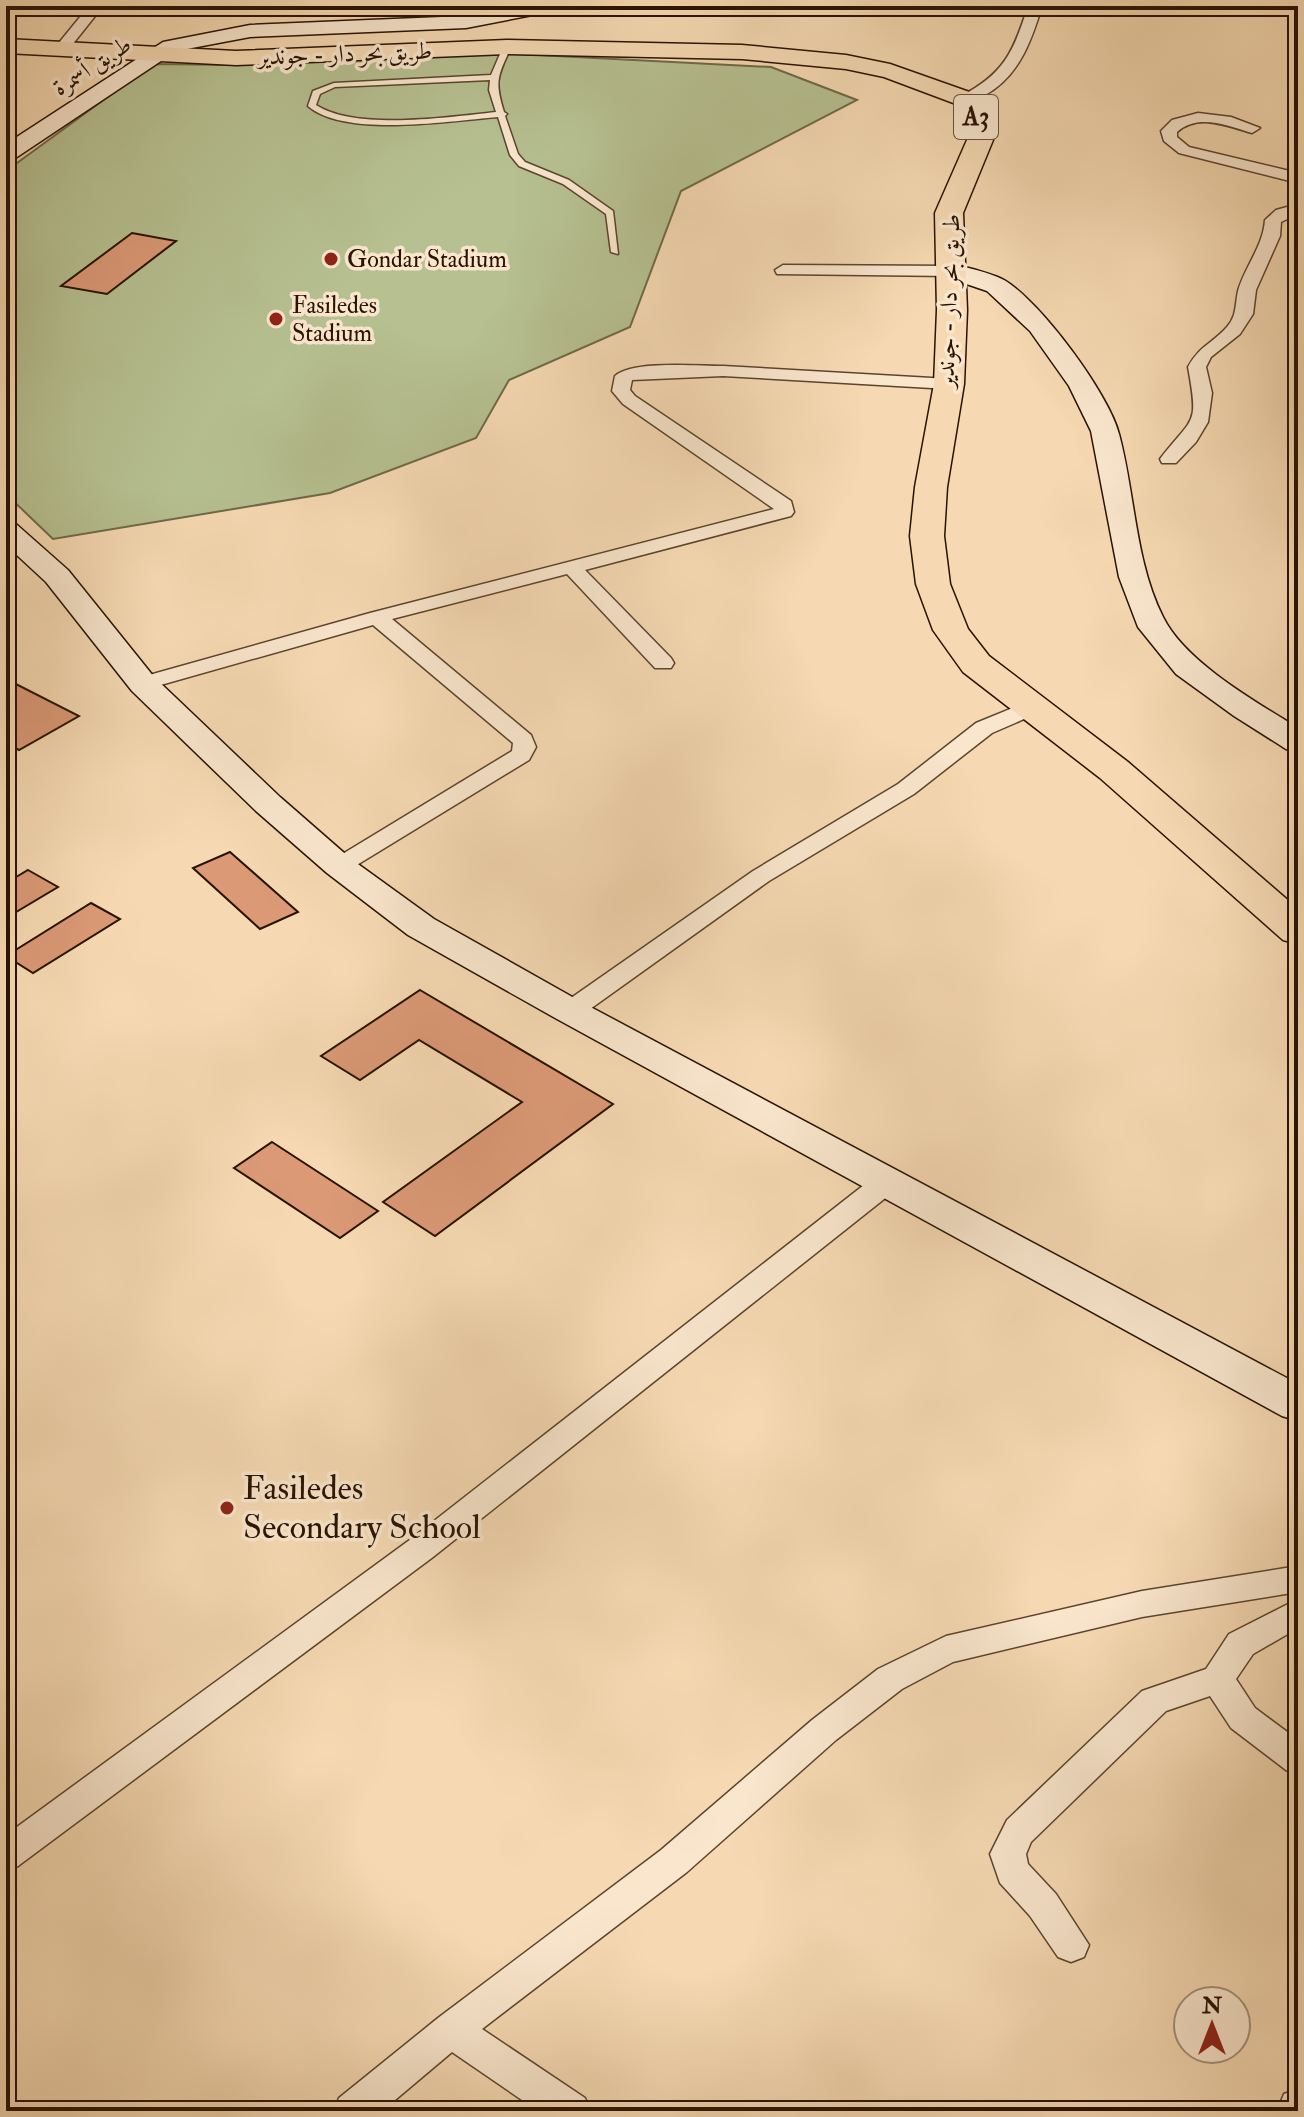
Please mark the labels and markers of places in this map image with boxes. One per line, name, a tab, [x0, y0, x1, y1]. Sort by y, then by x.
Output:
place label: Gondar Stadium	[347, 244, 507, 275]
marker: Gondar Stadium	[322, 250, 340, 268]
place label: Fasiledes Stadium	[292, 290, 377, 349]
marker: Fasiledes Stadium	[267, 310, 285, 328]
place label: Fasiledes Secondary School	[243, 1467, 481, 1549]
marker: Fasiledes Secondary School	[218, 1499, 236, 1517]

